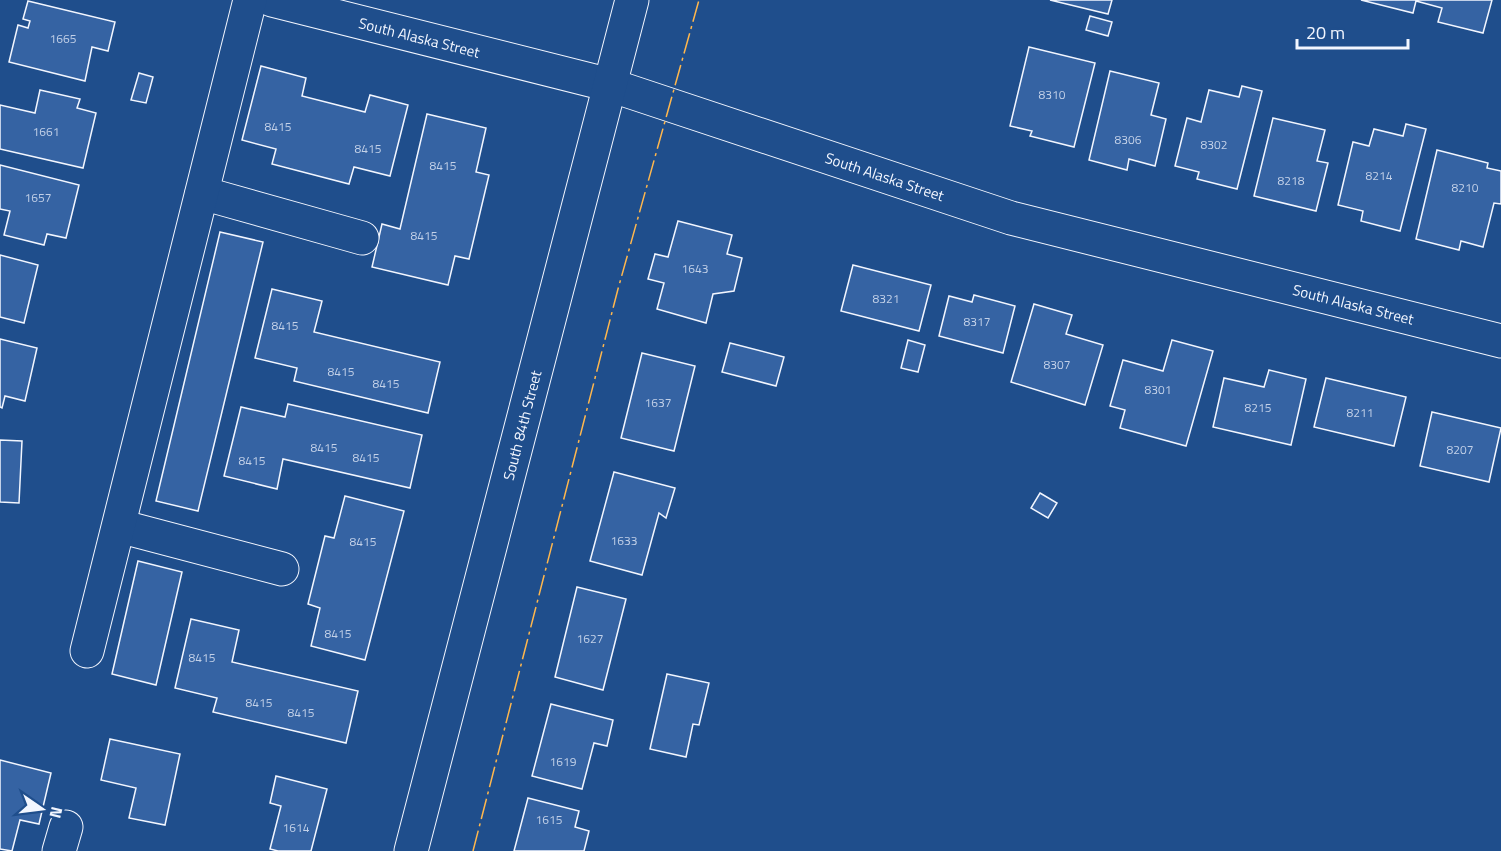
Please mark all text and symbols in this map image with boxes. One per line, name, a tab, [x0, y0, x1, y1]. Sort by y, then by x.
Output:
street label: South Alaska Street	[356, 11, 483, 64]
scale bar	[1297, 12, 1408, 50]
text: 20 m	[1306, 19, 1345, 46]
house number: 1665	[50, 29, 77, 48]
house number: 8310	[1039, 85, 1066, 104]
house number: 8415	[265, 117, 292, 136]
house number: 1661	[33, 122, 59, 141]
house number: 8306	[1115, 130, 1142, 149]
house number: 8302	[1201, 135, 1227, 154]
house number: 8415	[355, 139, 382, 158]
street label: South Alaska Street	[822, 146, 948, 207]
house number: 8415	[430, 156, 457, 175]
house number: 8214	[1366, 166, 1393, 185]
house number: 8218	[1278, 171, 1305, 190]
house number: 8210	[1452, 178, 1479, 197]
house number: 1657	[25, 188, 51, 207]
house number: 8415	[411, 226, 438, 245]
house number: 1643	[682, 259, 708, 278]
street label: South Alaska Street	[1290, 278, 1417, 330]
house number: 8321	[873, 289, 899, 308]
house number: 8317	[964, 312, 990, 331]
house number: 8415	[272, 316, 299, 335]
house number: 8307	[1044, 355, 1070, 374]
house number: 8415	[328, 362, 355, 381]
street label: South 84th Street	[496, 367, 547, 483]
house number: 8415	[373, 374, 400, 393]
house number: 8301	[1145, 380, 1171, 399]
house number: 1637	[645, 393, 671, 412]
house number: 8215	[1245, 398, 1272, 417]
house number: 8211	[1347, 403, 1373, 422]
house number: 8415	[311, 438, 338, 457]
house number: 8207	[1447, 440, 1473, 459]
house number: 8415	[353, 448, 380, 467]
house number: 8415	[239, 451, 266, 470]
house number: 1633	[611, 531, 637, 550]
house number: 8415	[350, 532, 377, 551]
house number: 8415	[325, 624, 352, 643]
house number: 1627	[577, 629, 603, 648]
house number: 8415	[189, 648, 216, 667]
house number: 8415	[246, 693, 273, 712]
house number: 8415	[288, 703, 315, 722]
house number: 1619	[550, 752, 577, 771]
north arrow	[12, 779, 72, 839]
text: N	[44, 804, 70, 821]
house number: 1615	[536, 810, 563, 829]
house number: 1614	[283, 818, 310, 837]

